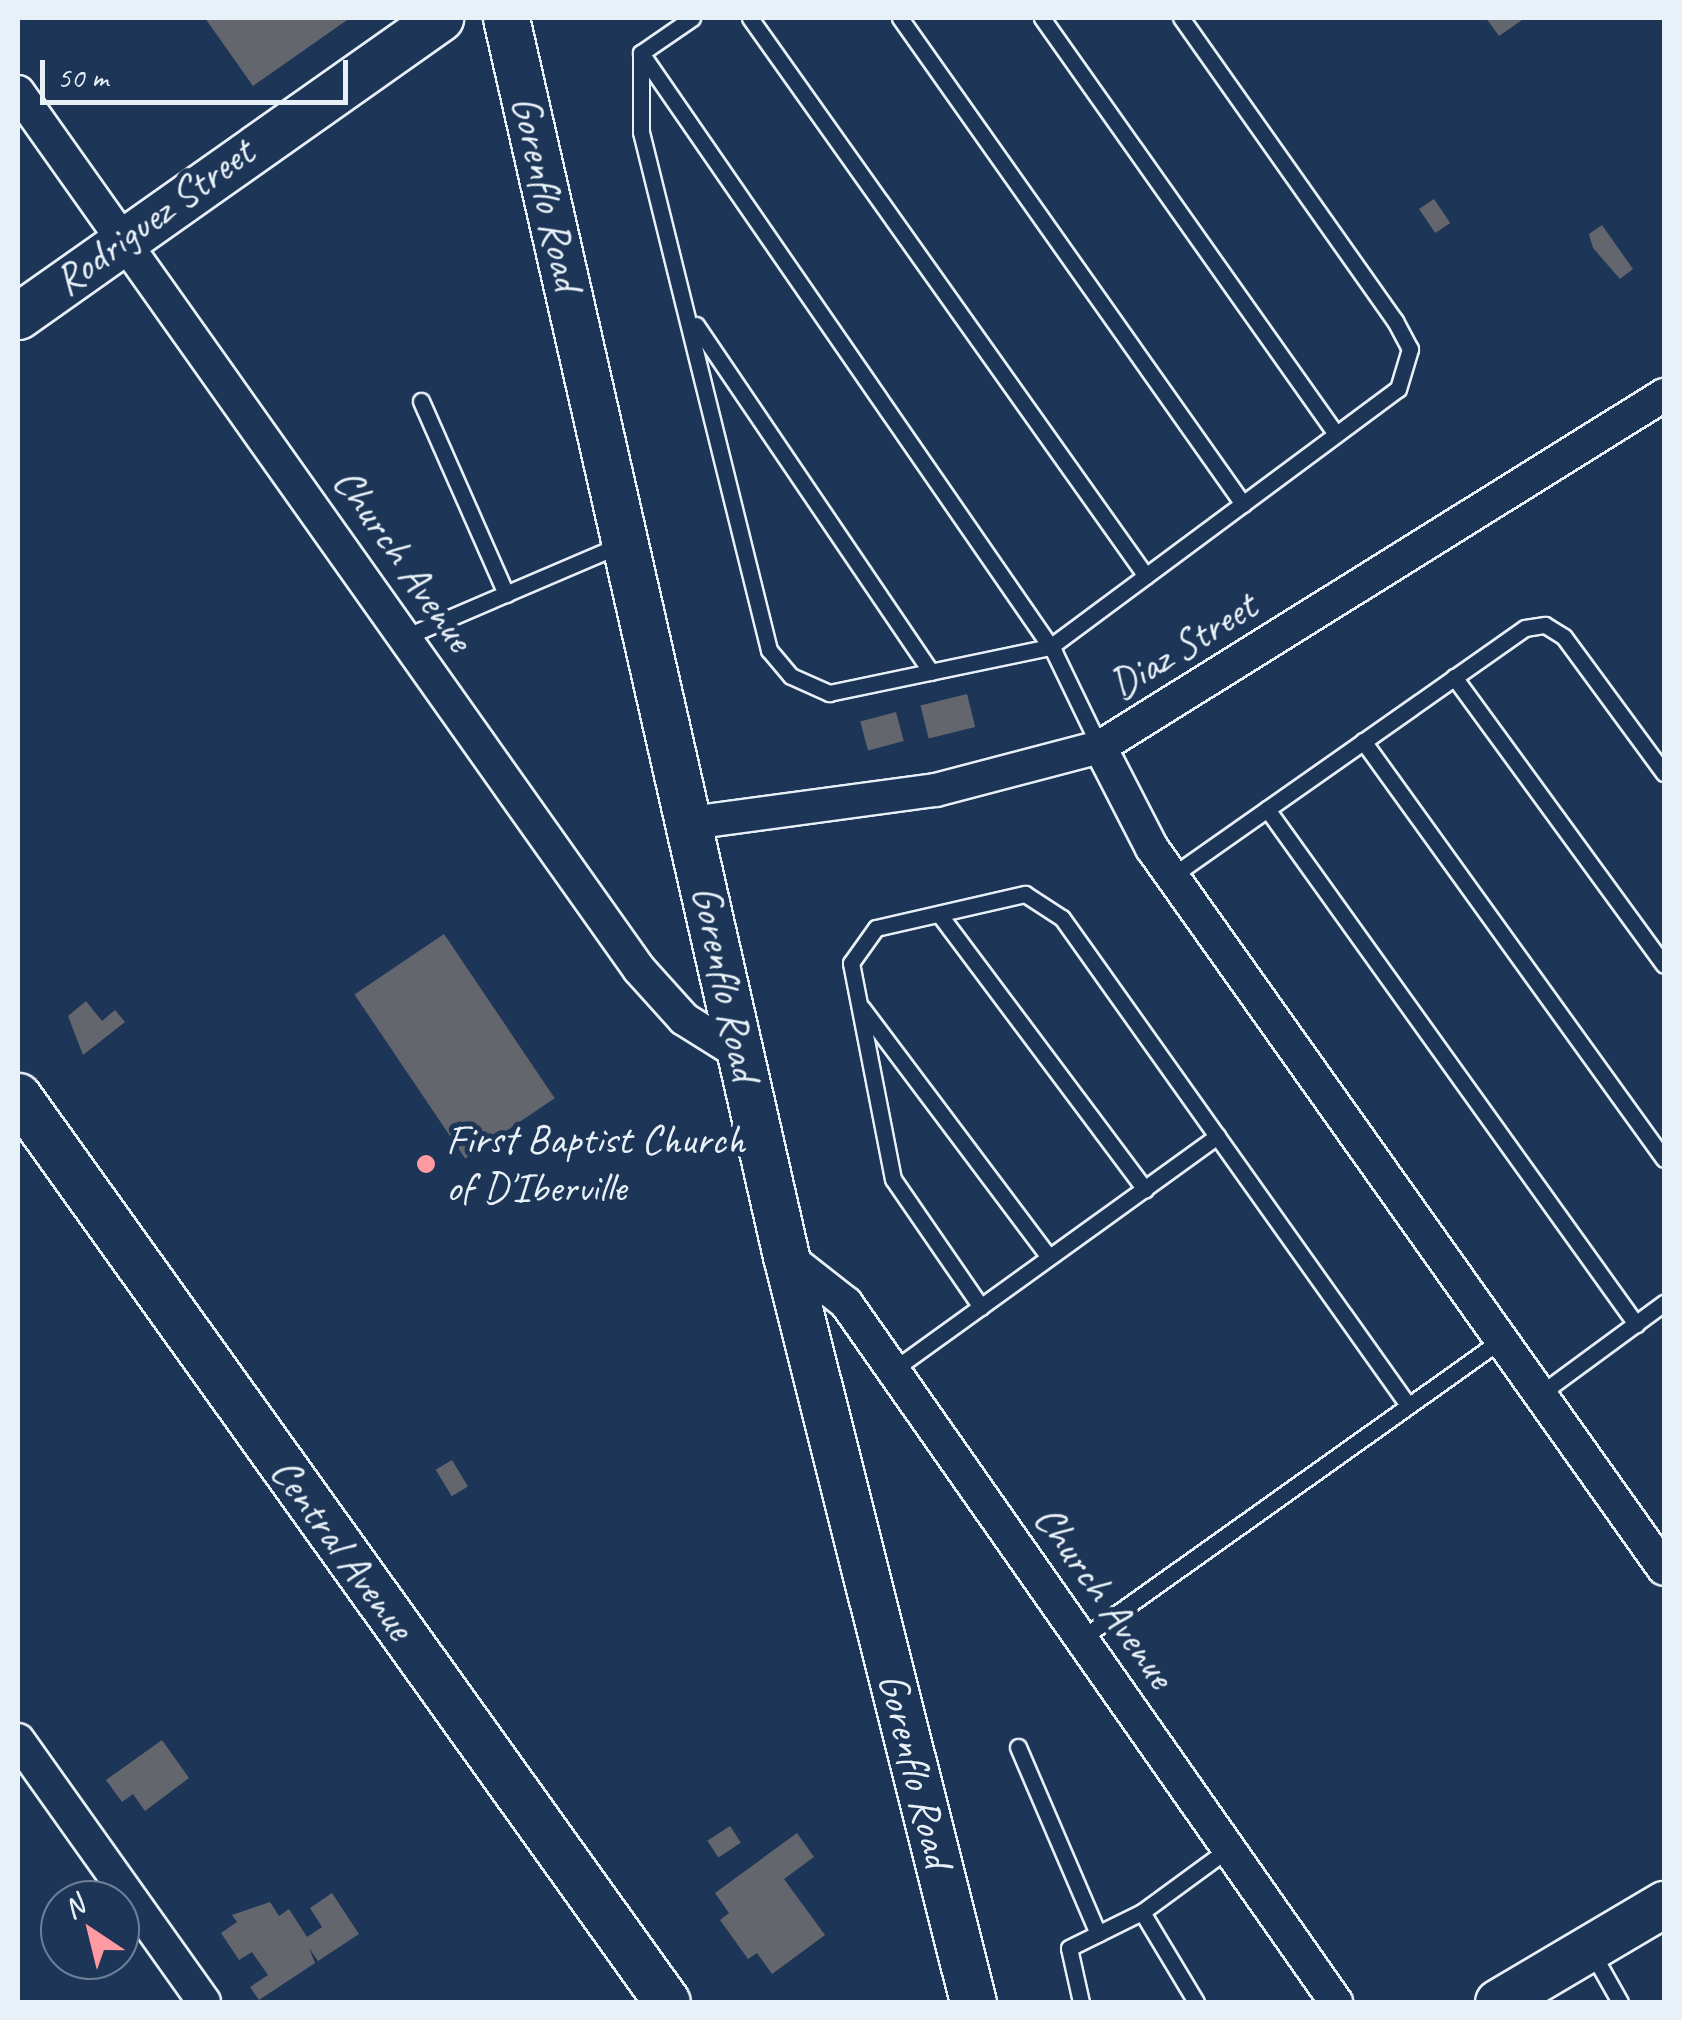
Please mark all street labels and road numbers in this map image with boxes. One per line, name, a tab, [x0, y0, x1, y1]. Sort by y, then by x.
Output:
street label: Gorenflo Road	[499, 91, 593, 295]
street label: Rodriguez Street	[44, 127, 264, 307]
street label: Church Avenue	[322, 459, 484, 661]
street label: Diaz Street	[1100, 581, 1266, 711]
street label: Gorenflo Road	[680, 881, 770, 1085]
street label: Central Avenue	[259, 1448, 425, 1650]
street label: Church Avenue	[1023, 1496, 1185, 1698]
street label: Gorenflo Road	[867, 1668, 963, 1872]

